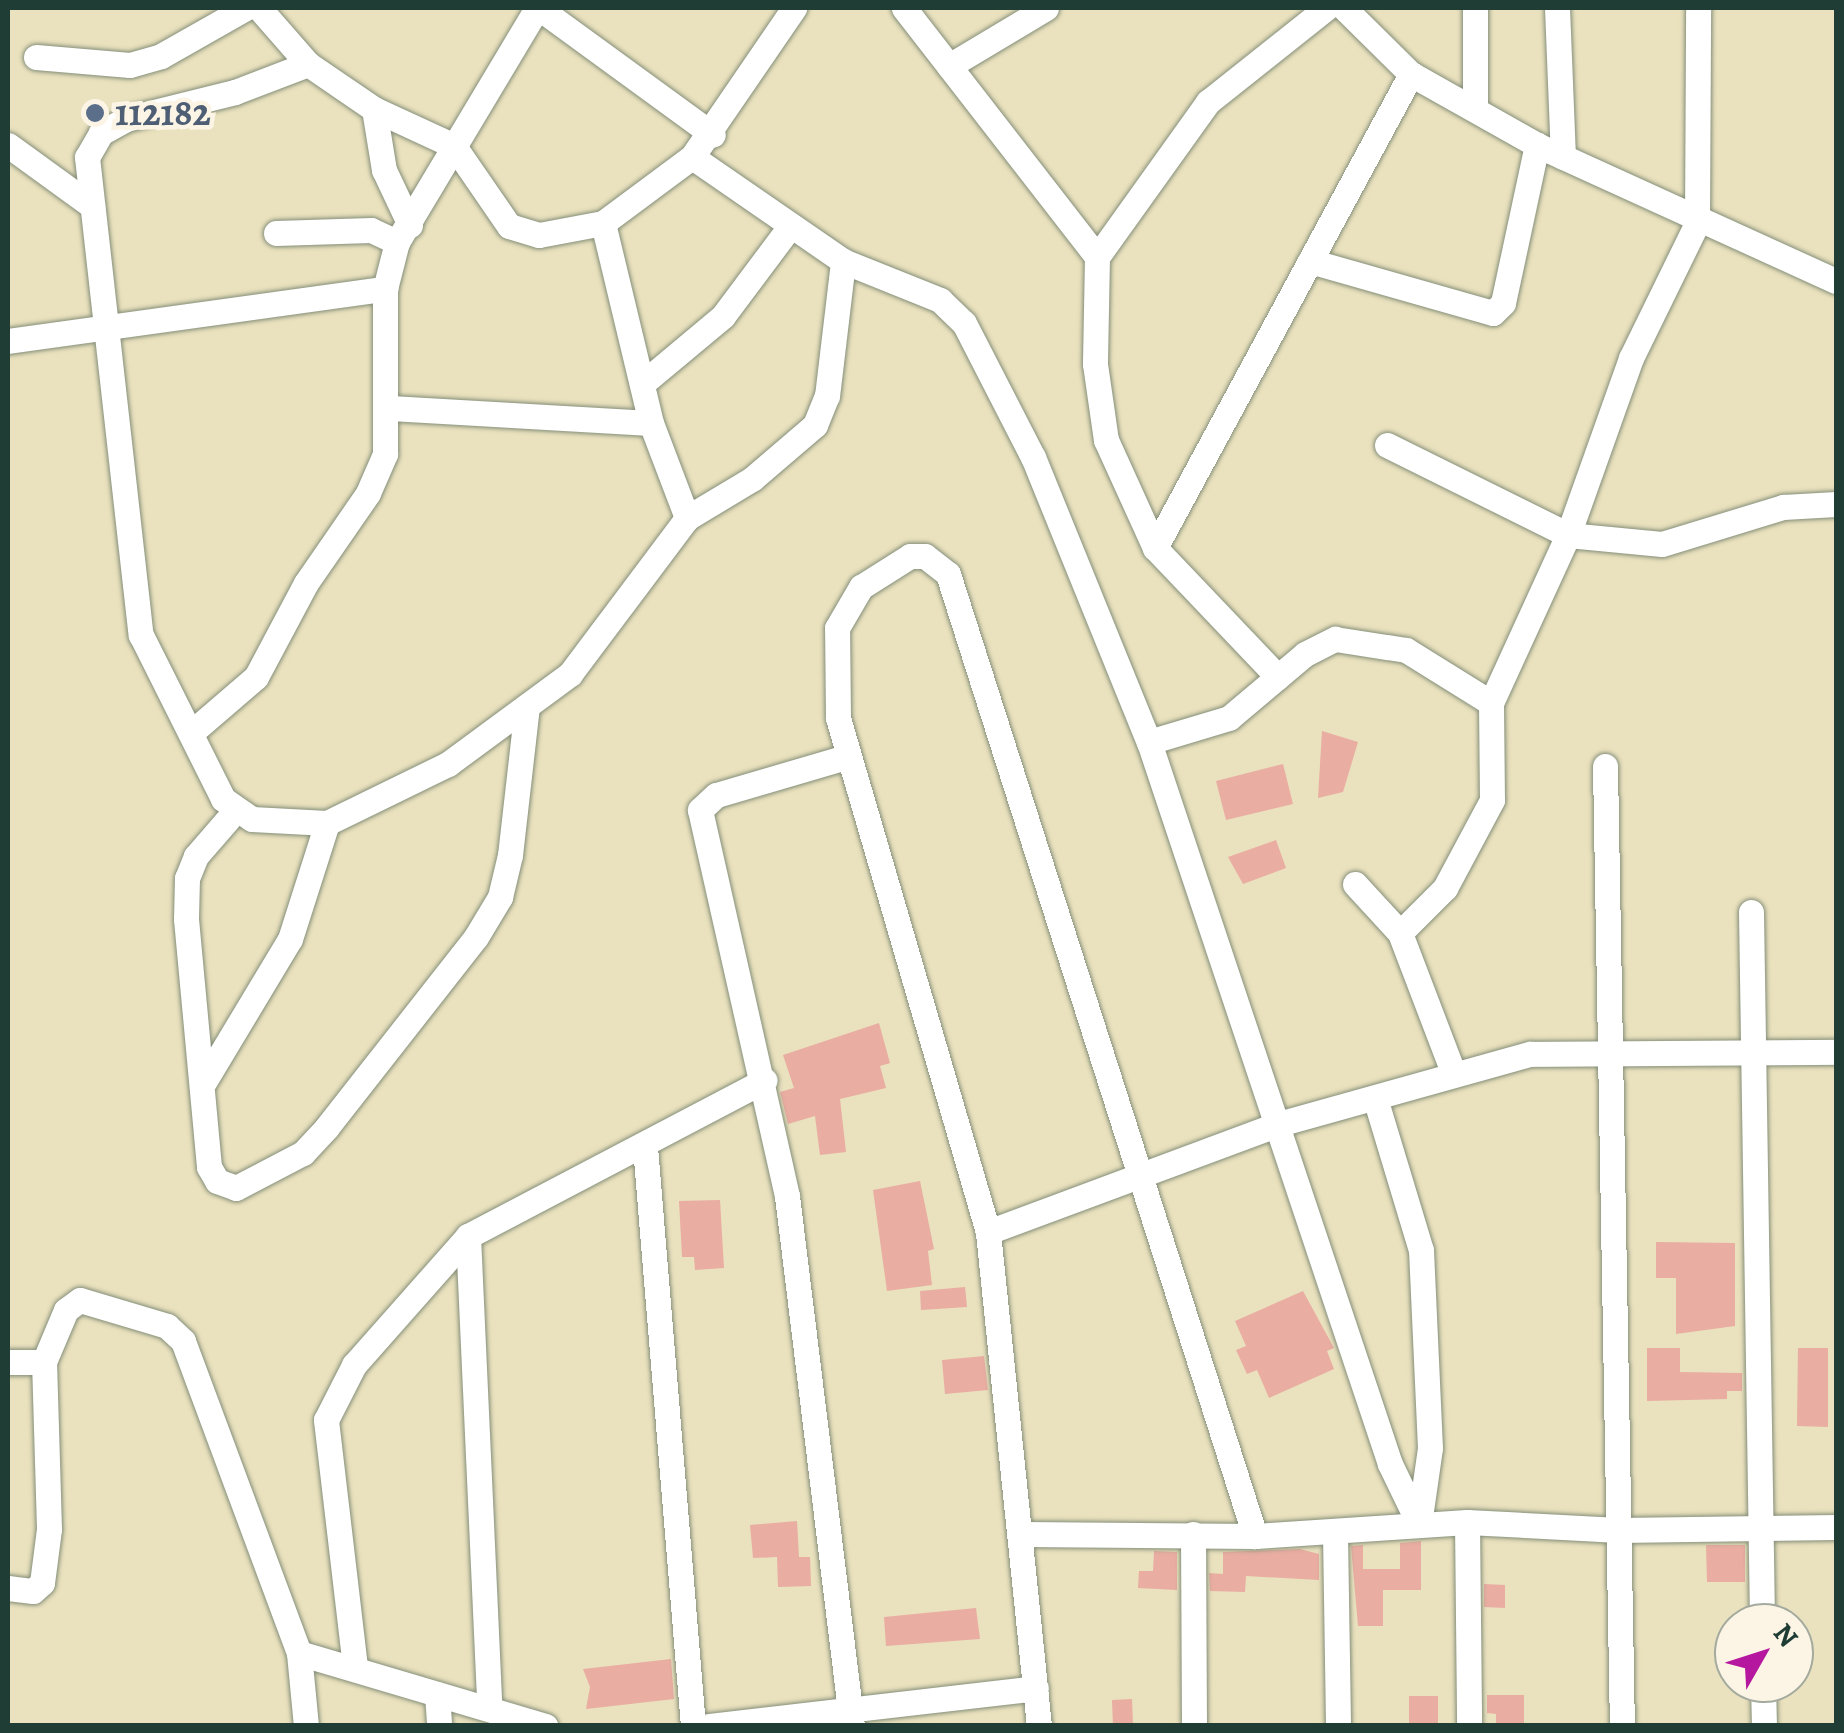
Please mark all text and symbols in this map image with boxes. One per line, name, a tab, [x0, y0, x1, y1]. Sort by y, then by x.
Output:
place label: 112182	[115, 90, 211, 136]
marker: 112182	[84, 102, 106, 124]
north arrow	[1714, 1603, 1814, 1703]
text: N	[1765, 1615, 1807, 1655]

